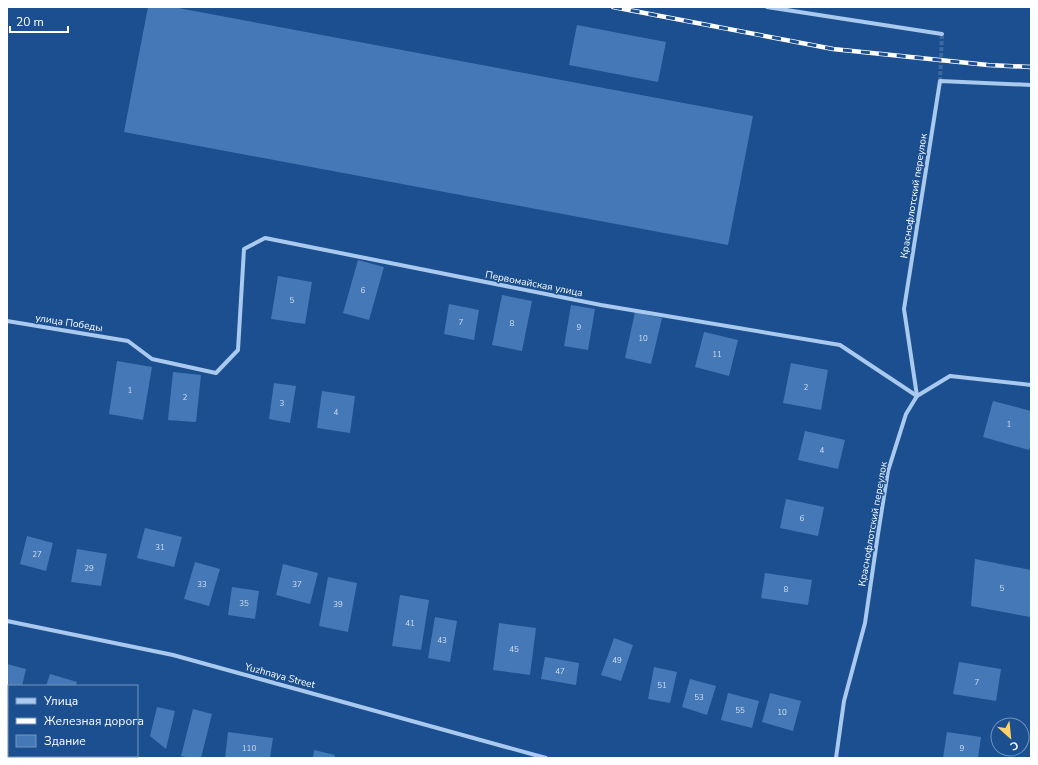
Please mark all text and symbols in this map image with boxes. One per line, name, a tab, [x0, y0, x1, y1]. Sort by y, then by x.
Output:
scale bar	[10, 8, 68, 34]
text: 20 m	[16, 14, 44, 30]
street label: Краснофлотский переулок	[897, 132, 931, 259]
street label: Первомайская улица	[484, 268, 584, 300]
house number: 6	[361, 285, 366, 296]
house number: 5	[290, 295, 295, 306]
street label: улица Победы	[34, 311, 104, 335]
house number: 7	[459, 317, 464, 328]
house number: 8	[510, 318, 515, 329]
house number: 9	[577, 322, 582, 333]
house number: 10	[638, 333, 648, 344]
house number: 11	[712, 349, 722, 360]
house number: 2	[804, 382, 809, 393]
house number: 1	[128, 385, 133, 396]
house number: 2	[183, 392, 188, 403]
house number: 3	[280, 398, 285, 409]
house number: 4	[334, 407, 339, 418]
house number: 1	[1007, 419, 1012, 430]
house number: 4	[820, 445, 825, 456]
street label: Краснофлотский переулок	[855, 460, 891, 587]
house number: 6	[800, 513, 805, 524]
house number: 31	[155, 542, 165, 553]
house number: 27	[32, 549, 42, 560]
house number: 29	[84, 563, 94, 574]
house number: 33	[197, 579, 207, 590]
house number: 37	[292, 579, 302, 590]
house number: 5	[1000, 583, 1005, 594]
house number: 8	[784, 584, 789, 595]
house number: 35	[239, 598, 249, 609]
house number: 39	[333, 599, 343, 610]
house number: 41	[405, 618, 415, 629]
house number: 43	[437, 635, 447, 646]
house number: 45	[509, 644, 519, 655]
house number: 49	[612, 655, 622, 666]
street label: Yuzhnaya Street	[242, 660, 317, 692]
house number: 47	[555, 666, 565, 677]
house number: 7	[975, 677, 980, 688]
house number: 51	[657, 680, 667, 691]
legend	[8, 685, 138, 757]
house number: 53	[694, 692, 704, 703]
text: Улица	[43, 693, 78, 709]
house number: 55	[735, 705, 745, 716]
house number: 10	[777, 707, 787, 718]
text: Железная дорога	[44, 713, 144, 729]
north arrow	[990, 717, 1030, 757]
text: Здание	[44, 733, 86, 749]
text: С	[1007, 737, 1021, 754]
house number: 110	[242, 743, 256, 754]
house number: 9	[960, 743, 965, 754]

